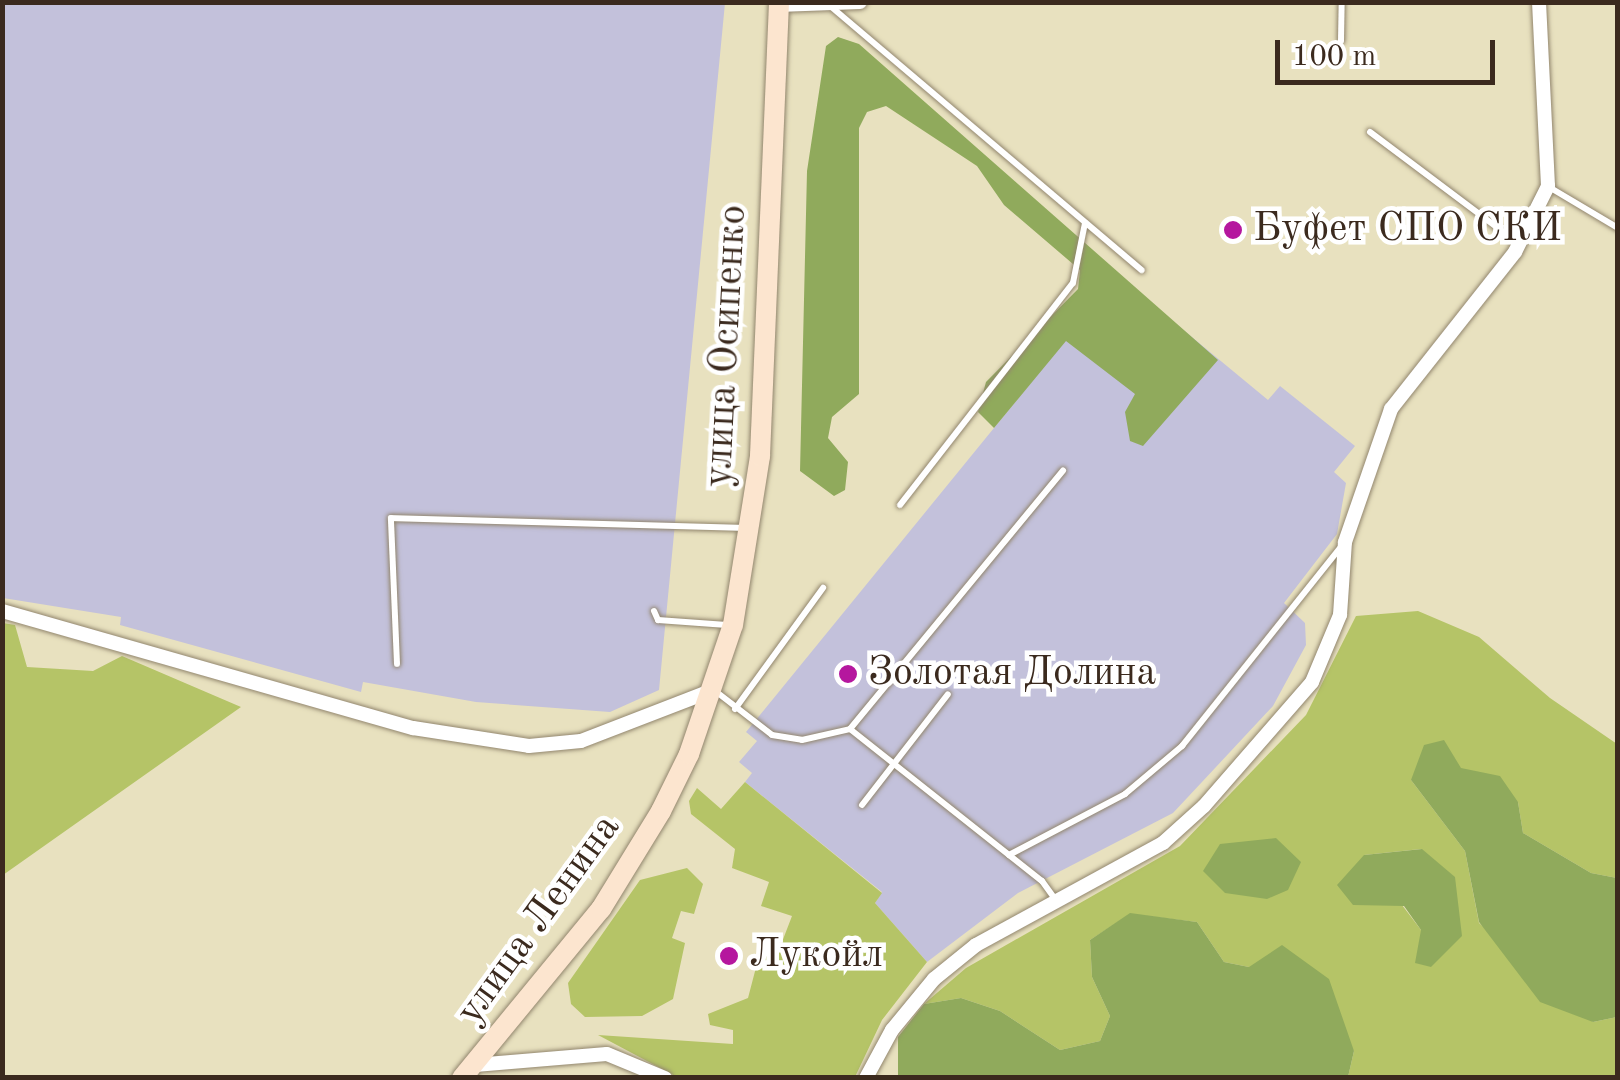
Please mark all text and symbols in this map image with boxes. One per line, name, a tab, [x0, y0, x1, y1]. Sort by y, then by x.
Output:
scale bar	[1280, 20, 1500, 82]
text: 100 m	[1292, 42, 1376, 72]
street label: улица Осипенко	[696, 204, 758, 488]
place label: Буфет СПО СКИ	[1253, 206, 1562, 254]
marker: Буфет СПО СКИ	[1222, 219, 1244, 241]
place label: Золотая Долина	[868, 650, 1156, 698]
marker: Золотая Долина	[837, 663, 859, 685]
street label: улица Ленина	[447, 806, 631, 1034]
place label: Лукойл	[749, 932, 883, 980]
marker: Лукойл	[718, 945, 740, 967]

